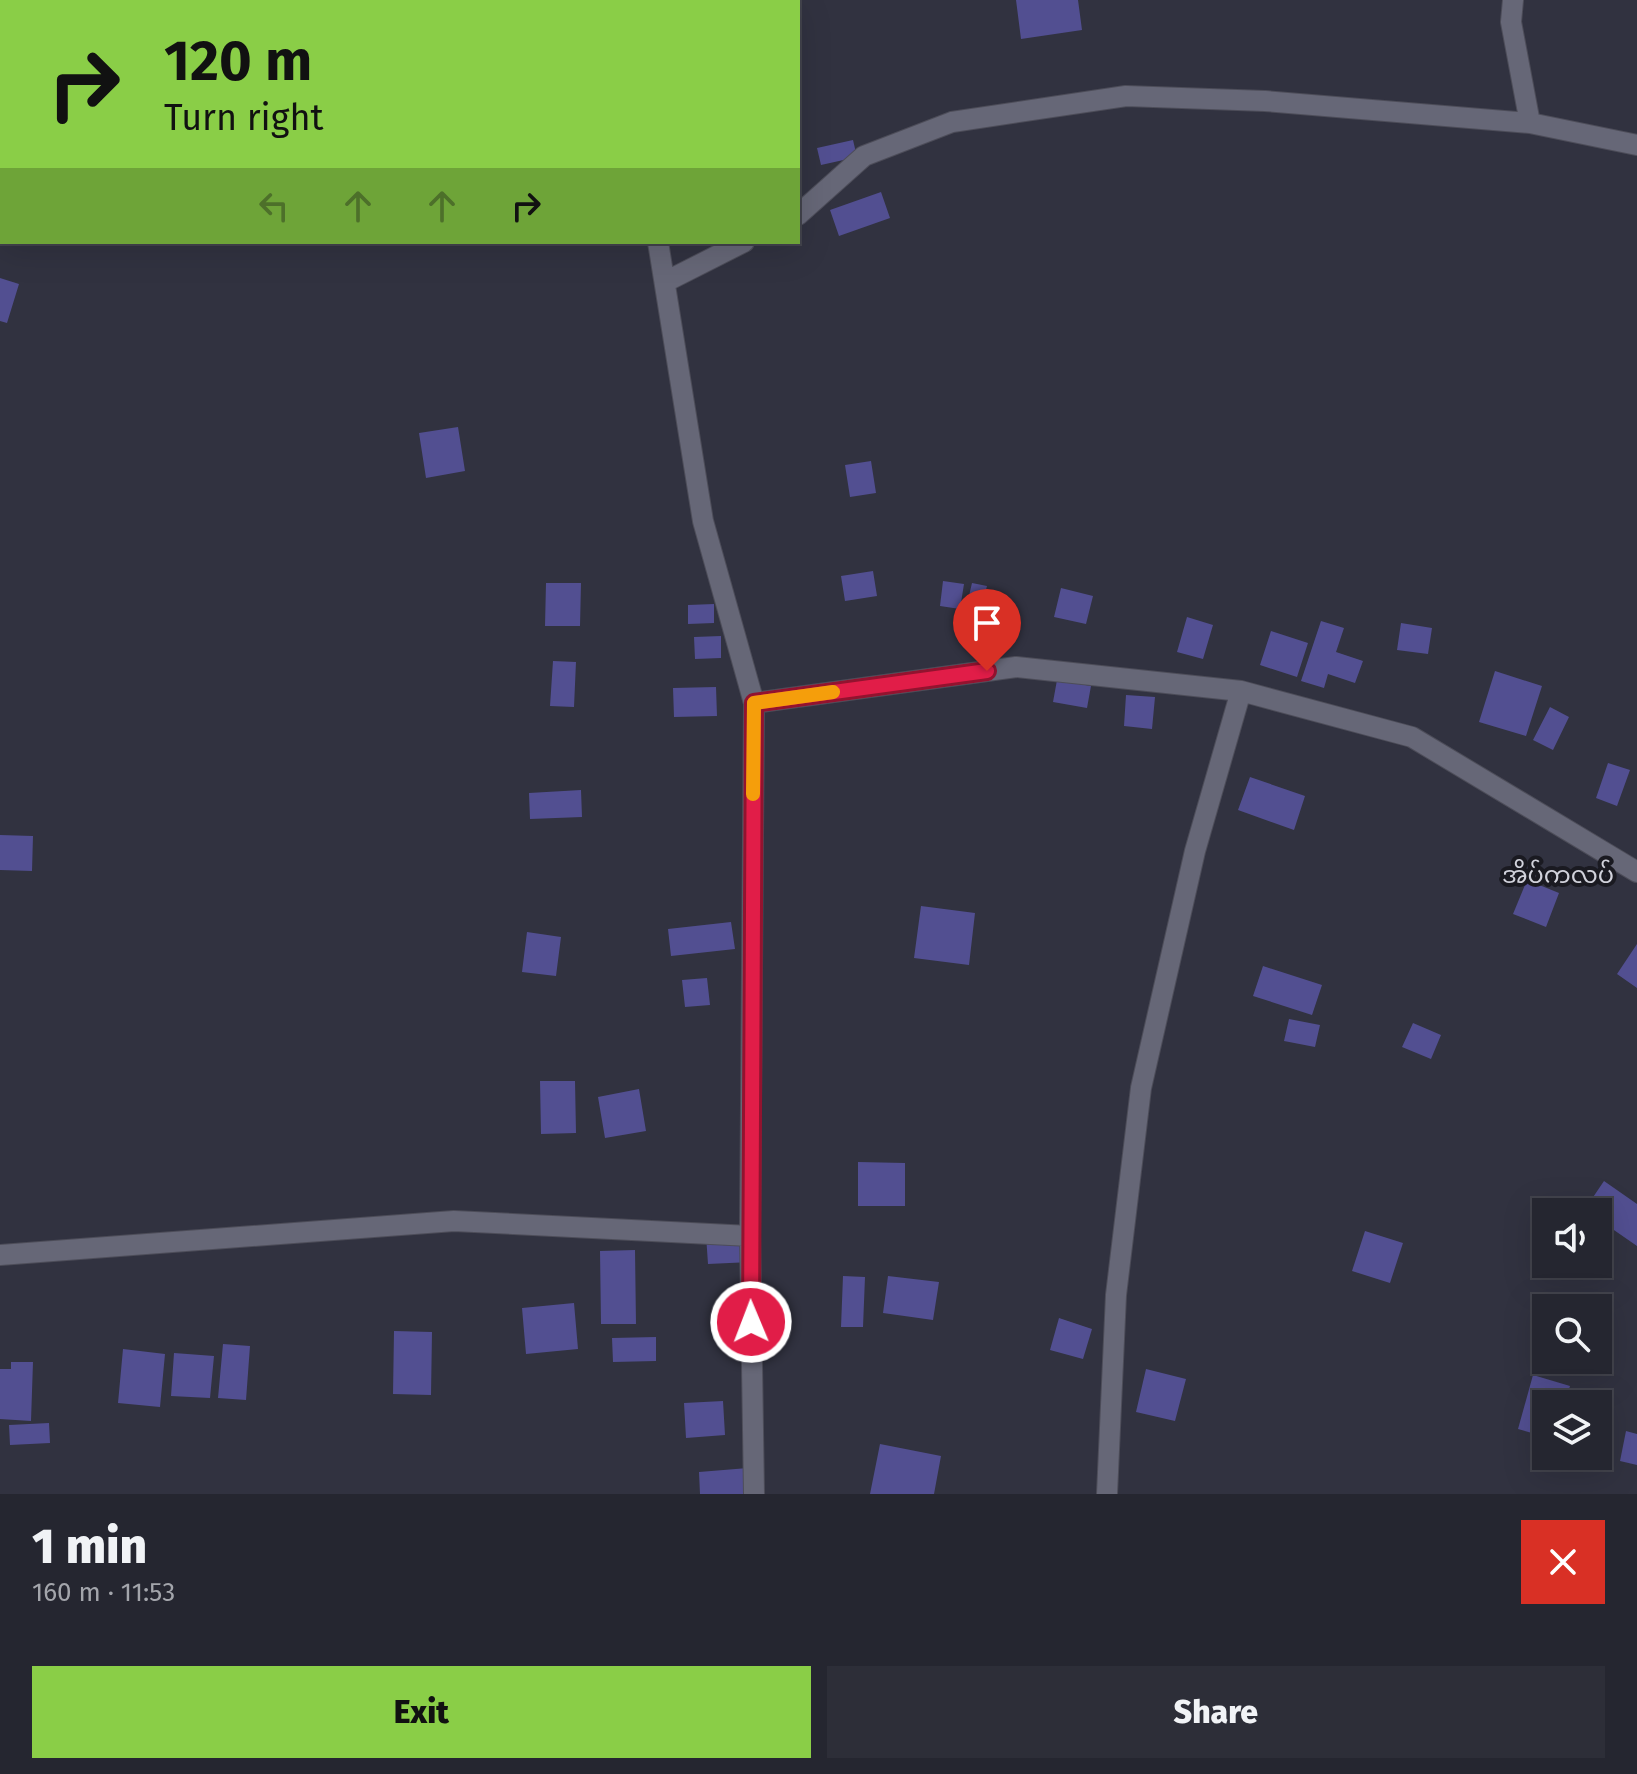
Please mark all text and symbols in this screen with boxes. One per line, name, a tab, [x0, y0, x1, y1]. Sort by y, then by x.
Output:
text: 120 m	[164, 28, 312, 95]
icon: right	[32, 32, 136, 136]
text: Turn right	[164, 96, 324, 140]
icon: left	[252, 184, 296, 228]
icon: ahead	[336, 184, 380, 228]
icon: ahead	[420, 184, 464, 228]
icon: right	[504, 184, 548, 228]
pin	[953, 589, 1021, 671]
icon: arrive	[965, 601, 1009, 645]
district label: အိပ်ကလပ်	[1502, 859, 1614, 889]
map controls	[1532, 1198, 1612, 1470]
button: sound	[1532, 1198, 1612, 1278]
position arrow	[709, 1280, 793, 1364]
button: search	[1532, 1294, 1612, 1374]
button: layers	[1532, 1390, 1612, 1470]
text: 1 min	[32, 1518, 147, 1576]
button: close	[1521, 1520, 1605, 1604]
text: 160 m · 11:53	[32, 1577, 175, 1608]
button: Exit	[32, 1666, 811, 1758]
button: Share	[827, 1666, 1605, 1758]

